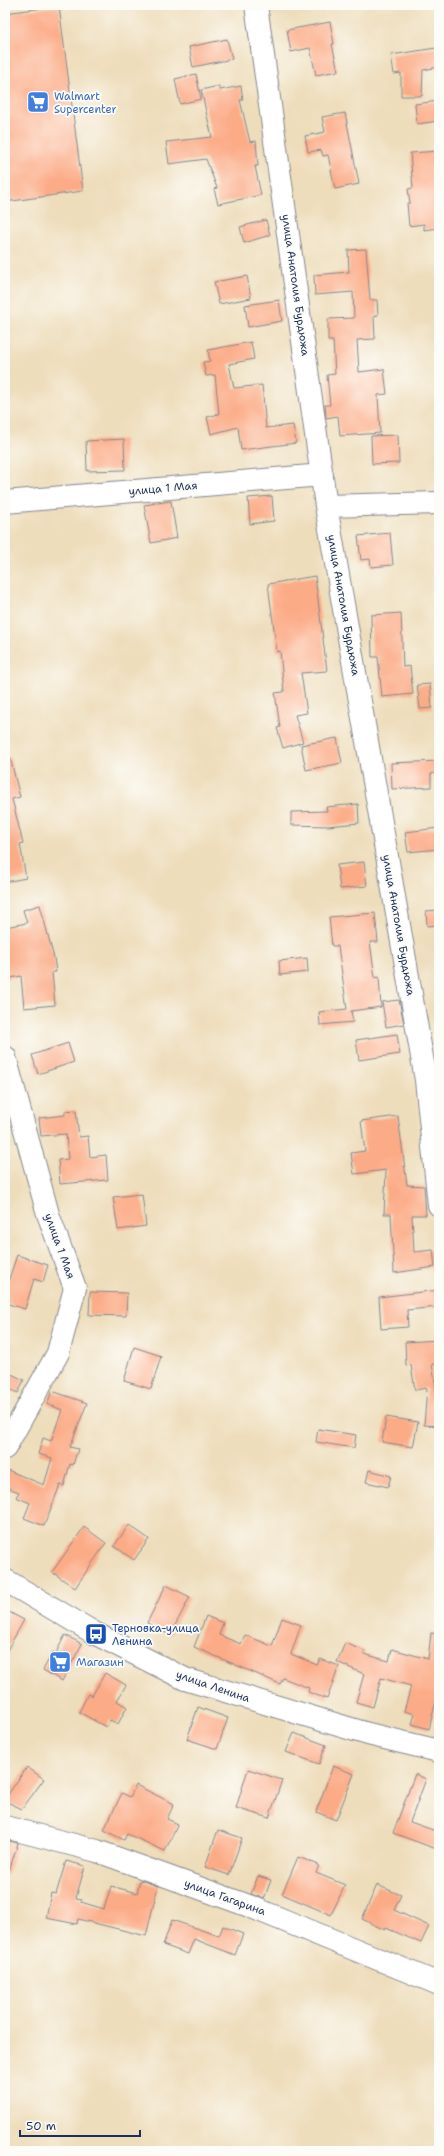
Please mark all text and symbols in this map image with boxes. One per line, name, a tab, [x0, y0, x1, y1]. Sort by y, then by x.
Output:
supermarket icon: Walmart Supercenter	[25, 89, 51, 115]
place label: Walmart Supercenter	[54, 89, 117, 117]
street label: улица Анатолия Бурдюжа	[278, 213, 313, 357]
street label: улица 1 Мая	[128, 478, 198, 499]
street label: улица Анатолия Бурдюжа	[324, 533, 363, 677]
street label: улица Анатолия Бурдюжа	[379, 853, 418, 997]
street label: улица 1 Мая	[41, 1211, 78, 1281]
bus stop icon: Терновка-улица Ленина	[83, 1621, 109, 1647]
place label: Терновка-улица Ленина	[112, 1621, 199, 1649]
supermarket icon: Магазин	[47, 1649, 73, 1675]
place label: Магазин	[76, 1655, 124, 1670]
street label: улица Ленина	[174, 1667, 252, 1706]
street label: улица Гагарина	[182, 1876, 268, 1919]
scale bar	[20, 2112, 140, 2138]
text: 50 m	[26, 2118, 56, 2134]

